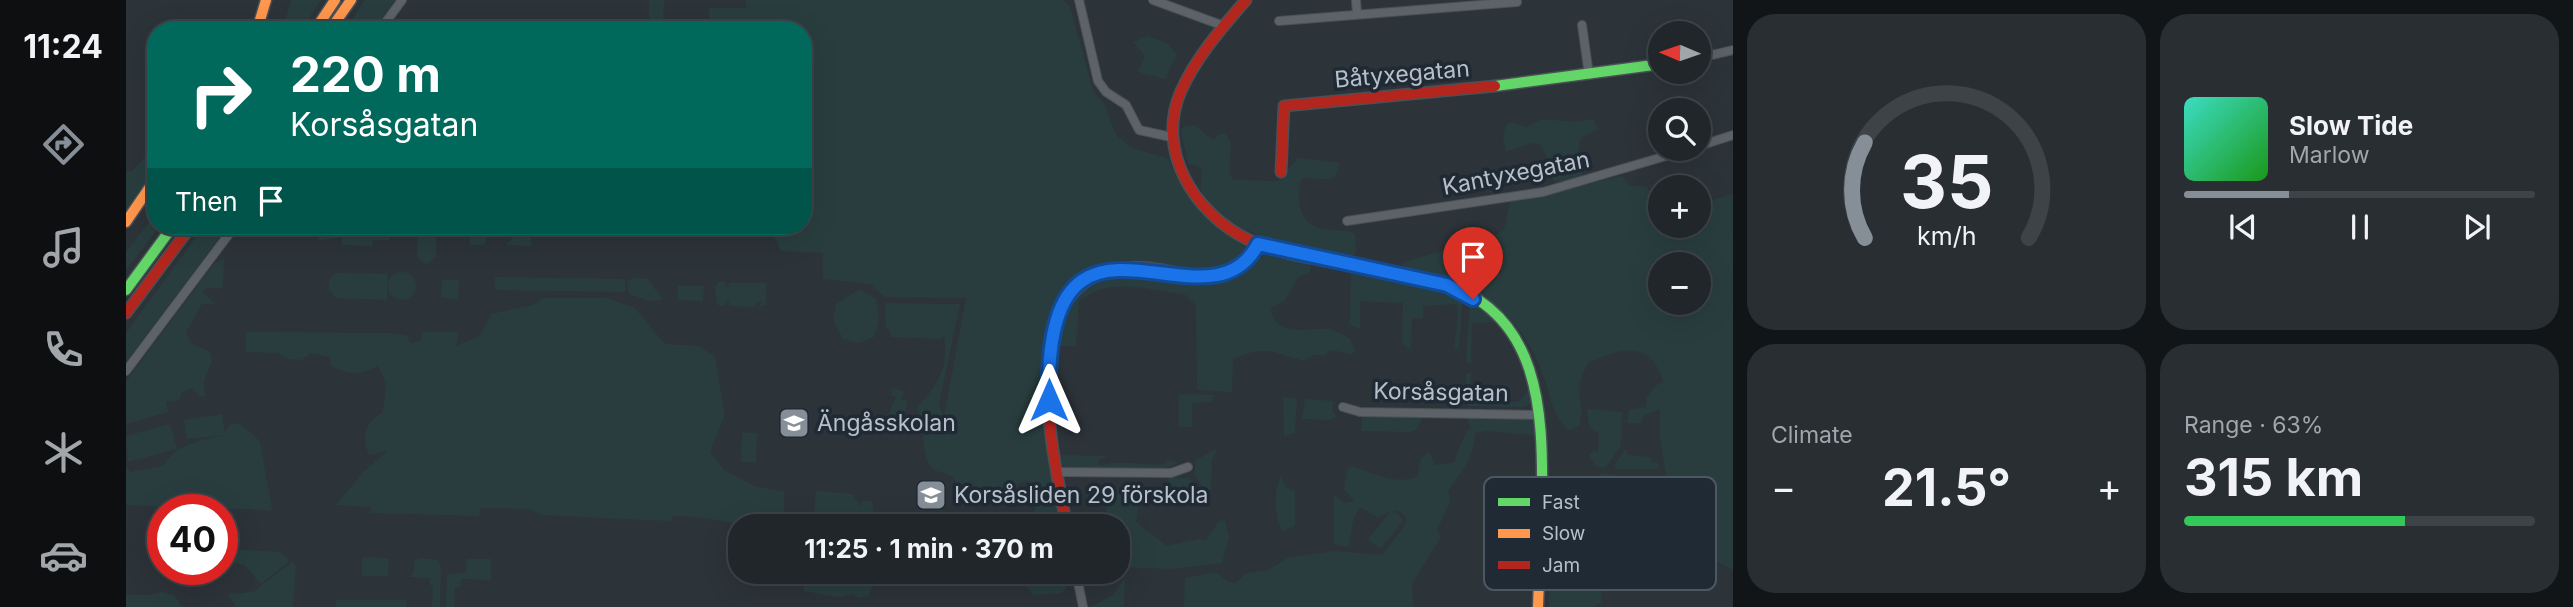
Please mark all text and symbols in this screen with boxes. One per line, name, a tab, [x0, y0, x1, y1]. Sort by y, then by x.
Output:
north arrow	[1648, 21, 1712, 84]
map controls	[1648, 21, 1711, 315]
text: 11:24	[23, 27, 103, 66]
text: 220 m	[290, 45, 441, 104]
icon: right	[175, 49, 266, 140]
street label: Båtyxegatan	[1333, 54, 1471, 94]
button: search	[1648, 98, 1711, 161]
text: Korsåsgatan	[290, 105, 478, 144]
text: Slow Tide	[2289, 110, 2413, 141]
icon: directions	[39, 120, 88, 169]
text: 35	[1900, 137, 1993, 226]
text: Marlow	[2289, 141, 2369, 169]
street label: Kantyxegatan	[1440, 145, 1592, 201]
button: +	[1648, 175, 1711, 238]
icon: arrive	[252, 182, 290, 220]
text: Then	[175, 186, 238, 217]
icon: previous	[2224, 208, 2262, 246]
icon: pause	[2341, 208, 2379, 246]
icon: next	[2458, 208, 2496, 246]
text: km/h	[1917, 221, 1976, 251]
icon: music	[39, 223, 88, 272]
pin	[1443, 227, 1503, 299]
icon: arrive	[1454, 238, 1492, 276]
button: −	[1648, 252, 1711, 315]
icon: phone	[39, 325, 88, 374]
position arrow	[1012, 363, 1086, 437]
street label: Korsåsgatan	[1373, 377, 1509, 407]
school or university icon: Ängåsskolan	[777, 406, 811, 440]
place label: Ängåsskolan	[817, 409, 956, 437]
text: Range · 63%	[2184, 411, 2323, 439]
text: Climate	[1771, 421, 1853, 449]
icon: climate	[39, 428, 88, 477]
text: 315 km	[2184, 446, 2363, 509]
text: 21.5°	[1882, 456, 2011, 519]
text: −	[1771, 464, 1796, 510]
text: +	[2097, 464, 2122, 510]
legend	[1484, 477, 1716, 590]
school or university icon: Korsåsliden 29 förskola	[914, 478, 948, 512]
place label: Korsåsliden 29 förskola	[954, 481, 1208, 509]
text: Fast	[1542, 491, 1580, 514]
speed limit sign: 40	[147, 494, 238, 585]
text: Slow	[1542, 522, 1585, 545]
icon: car	[39, 531, 88, 580]
text: 11:25 · 1 min · 370 m	[804, 533, 1054, 564]
text: Jam	[1542, 554, 1580, 577]

